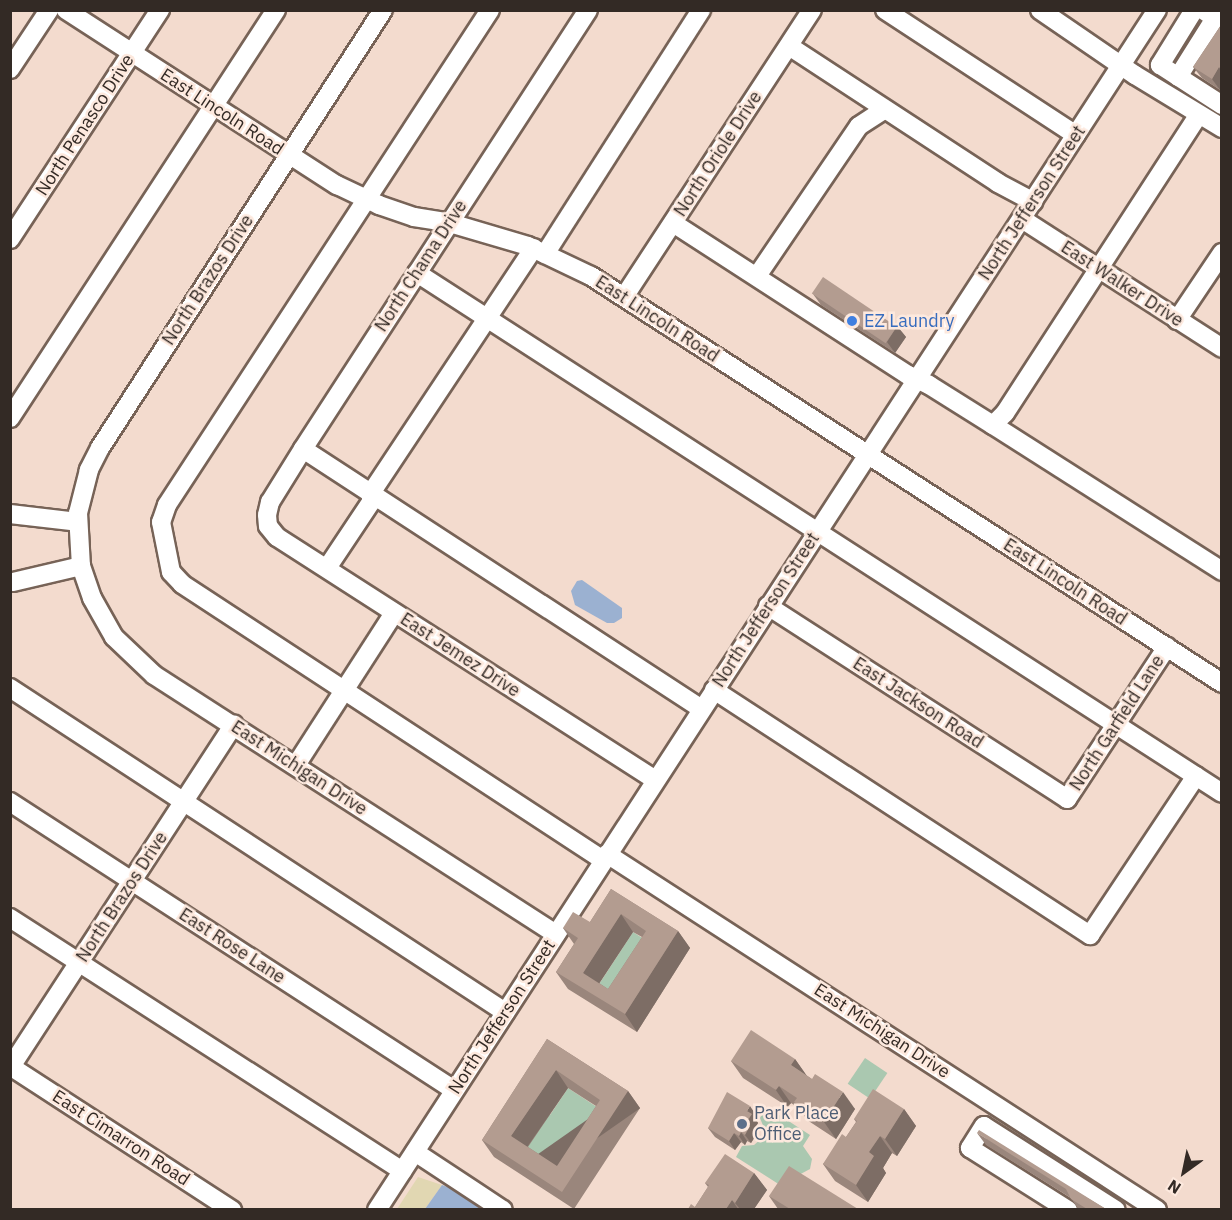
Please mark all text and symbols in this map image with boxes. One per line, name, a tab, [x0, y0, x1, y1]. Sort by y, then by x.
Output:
street label: North Penasco Drive	[31, 50, 139, 200]
street label: East Lincoln Road	[156, 64, 288, 160]
street label: North Oriole Drive	[669, 87, 767, 221]
street label: North Jefferson Street	[974, 122, 1090, 284]
street label: North Chama Drive	[370, 196, 472, 336]
street label: North Brazos Drive	[158, 211, 258, 349]
street label: East Walker Drive	[1057, 236, 1187, 332]
street label: East Lincoln Road	[591, 271, 723, 367]
place label: EZ Laundry	[864, 310, 954, 332]
marker: EZ Laundry	[845, 314, 859, 328]
street label: North Jefferson Street	[708, 529, 824, 691]
street label: East Lincoln Road	[999, 534, 1131, 630]
street label: East Jemez Drive	[396, 608, 524, 702]
street label: North Garfield Lane	[1065, 651, 1169, 795]
street label: East Jackson Road	[849, 653, 987, 753]
street label: East Michigan Drive	[227, 716, 371, 820]
street label: North Brazos Drive	[72, 828, 172, 966]
street label: East Rose Lane	[175, 904, 289, 988]
street label: North Jefferson Street	[444, 936, 560, 1098]
street label: East Michigan Drive	[810, 979, 954, 1083]
street label: East Cimarron Road	[48, 1086, 194, 1190]
place label: Park Place Office	[754, 1103, 839, 1146]
marker: Park Place Office	[735, 1117, 749, 1131]
north arrow	[1154, 1142, 1214, 1202]
text: N	[1164, 1176, 1185, 1199]

